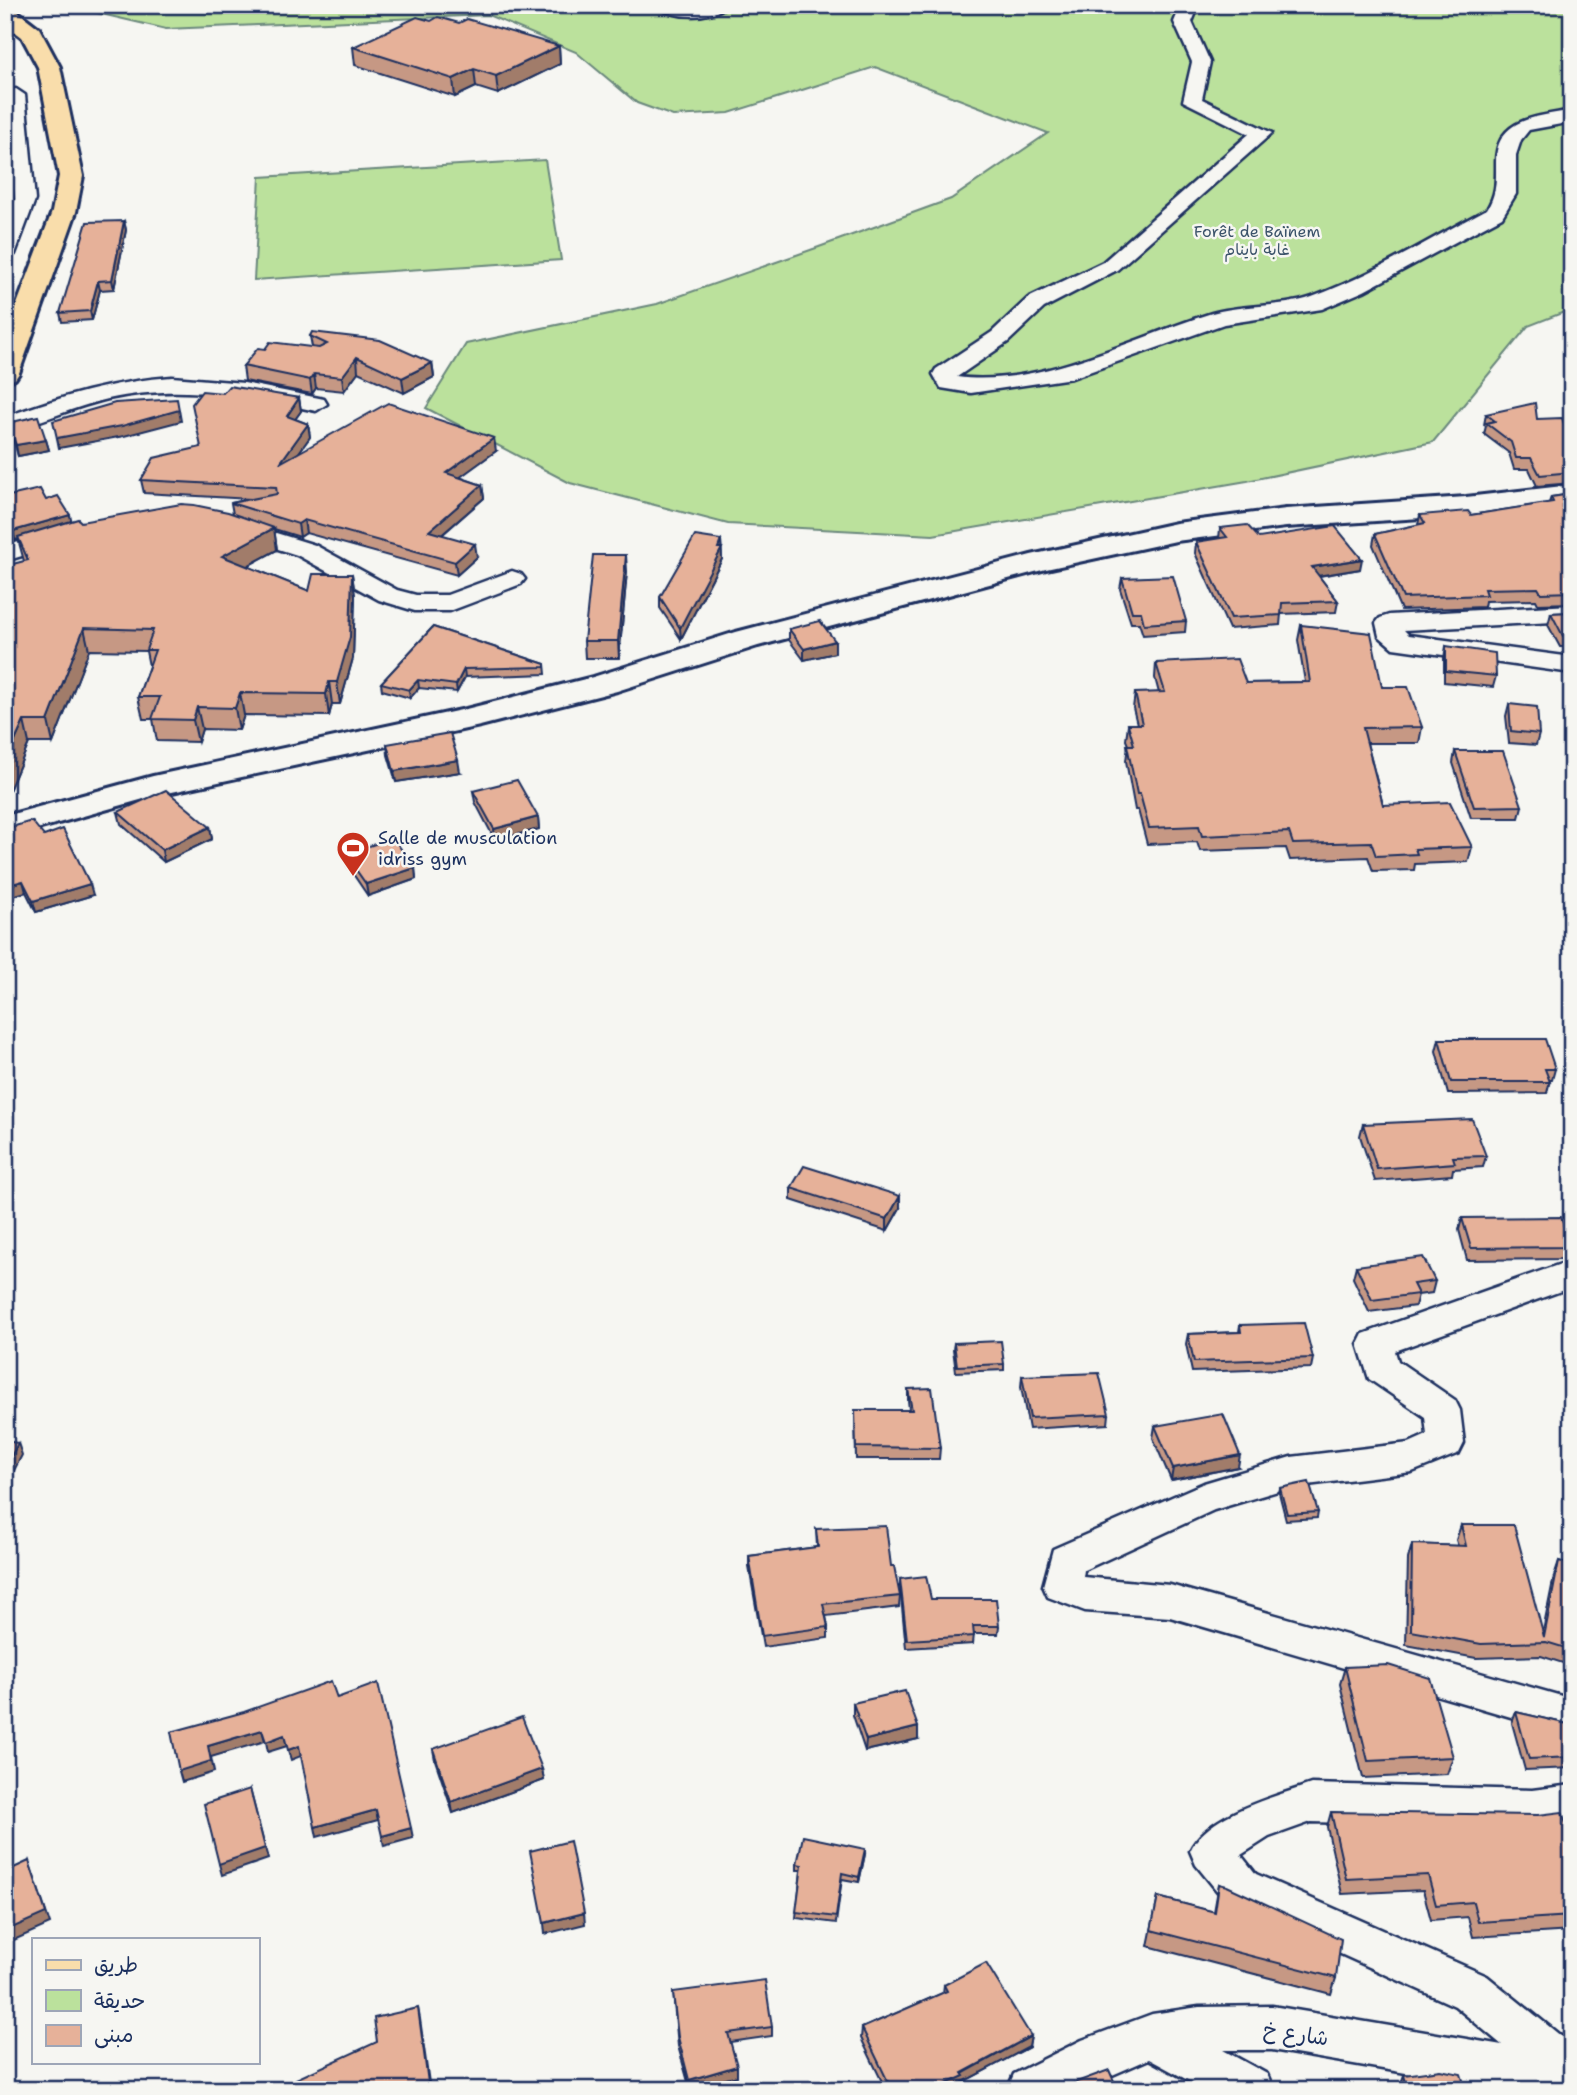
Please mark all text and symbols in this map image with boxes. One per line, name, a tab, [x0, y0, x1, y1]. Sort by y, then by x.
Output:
park label: Forêt de Baïnem غابة باينام	[1194, 221, 1320, 262]
place label: Salle de musculation idriss gym	[378, 826, 557, 871]
sports icon: Salle de musculation idriss gym	[334, 829, 372, 878]
legend	[32, 1938, 259, 2064]
text: طريق	[94, 1951, 138, 1979]
text: حديقة	[94, 1987, 145, 2015]
street label: شارع خ	[1261, 2016, 1330, 2053]
text: مبنى	[94, 2021, 133, 2049]

